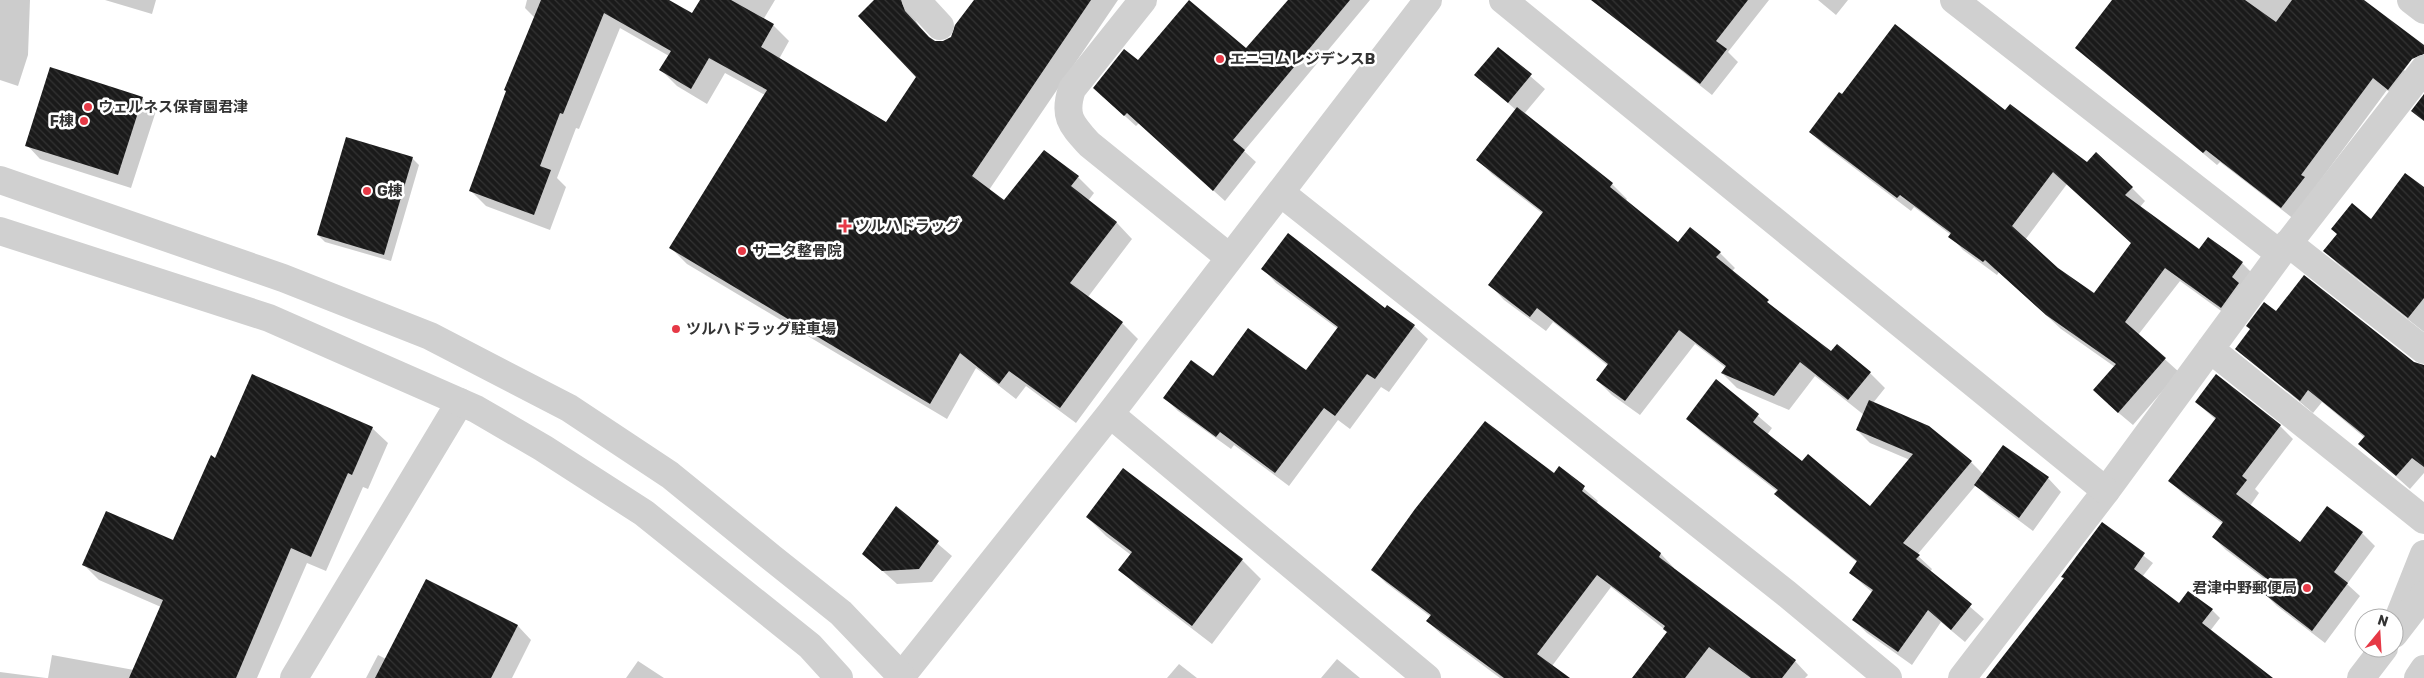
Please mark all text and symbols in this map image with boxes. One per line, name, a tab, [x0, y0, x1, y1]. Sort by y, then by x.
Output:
place label: エニコムレジデンスB	[1230, 50, 1375, 68]
marker: エニコムレジデンスB	[1214, 53, 1226, 65]
place label: ウェルネス保育園君津	[98, 98, 248, 116]
marker: ウェルネス保育園君津	[82, 101, 94, 113]
place label: F棟	[50, 112, 74, 130]
marker: F棟	[78, 115, 90, 127]
place label: G棟	[377, 182, 403, 200]
marker: G棟	[361, 185, 373, 197]
place label: ツルハドラッグ	[855, 217, 960, 235]
marker: ツルハドラッグ	[839, 220, 851, 232]
place label: サニタ整骨院	[752, 242, 842, 260]
marker: サニタ整骨院	[736, 245, 748, 257]
place label: ツルハドラッグ駐車場	[686, 320, 836, 338]
marker: ツルハドラッグ駐車場	[670, 323, 682, 335]
place label: 君津中野郵便局	[2192, 579, 2297, 597]
marker: 君津中野郵便局	[2301, 582, 2313, 594]
north arrow	[2354, 608, 2404, 658]
text: N	[2375, 611, 2390, 631]

